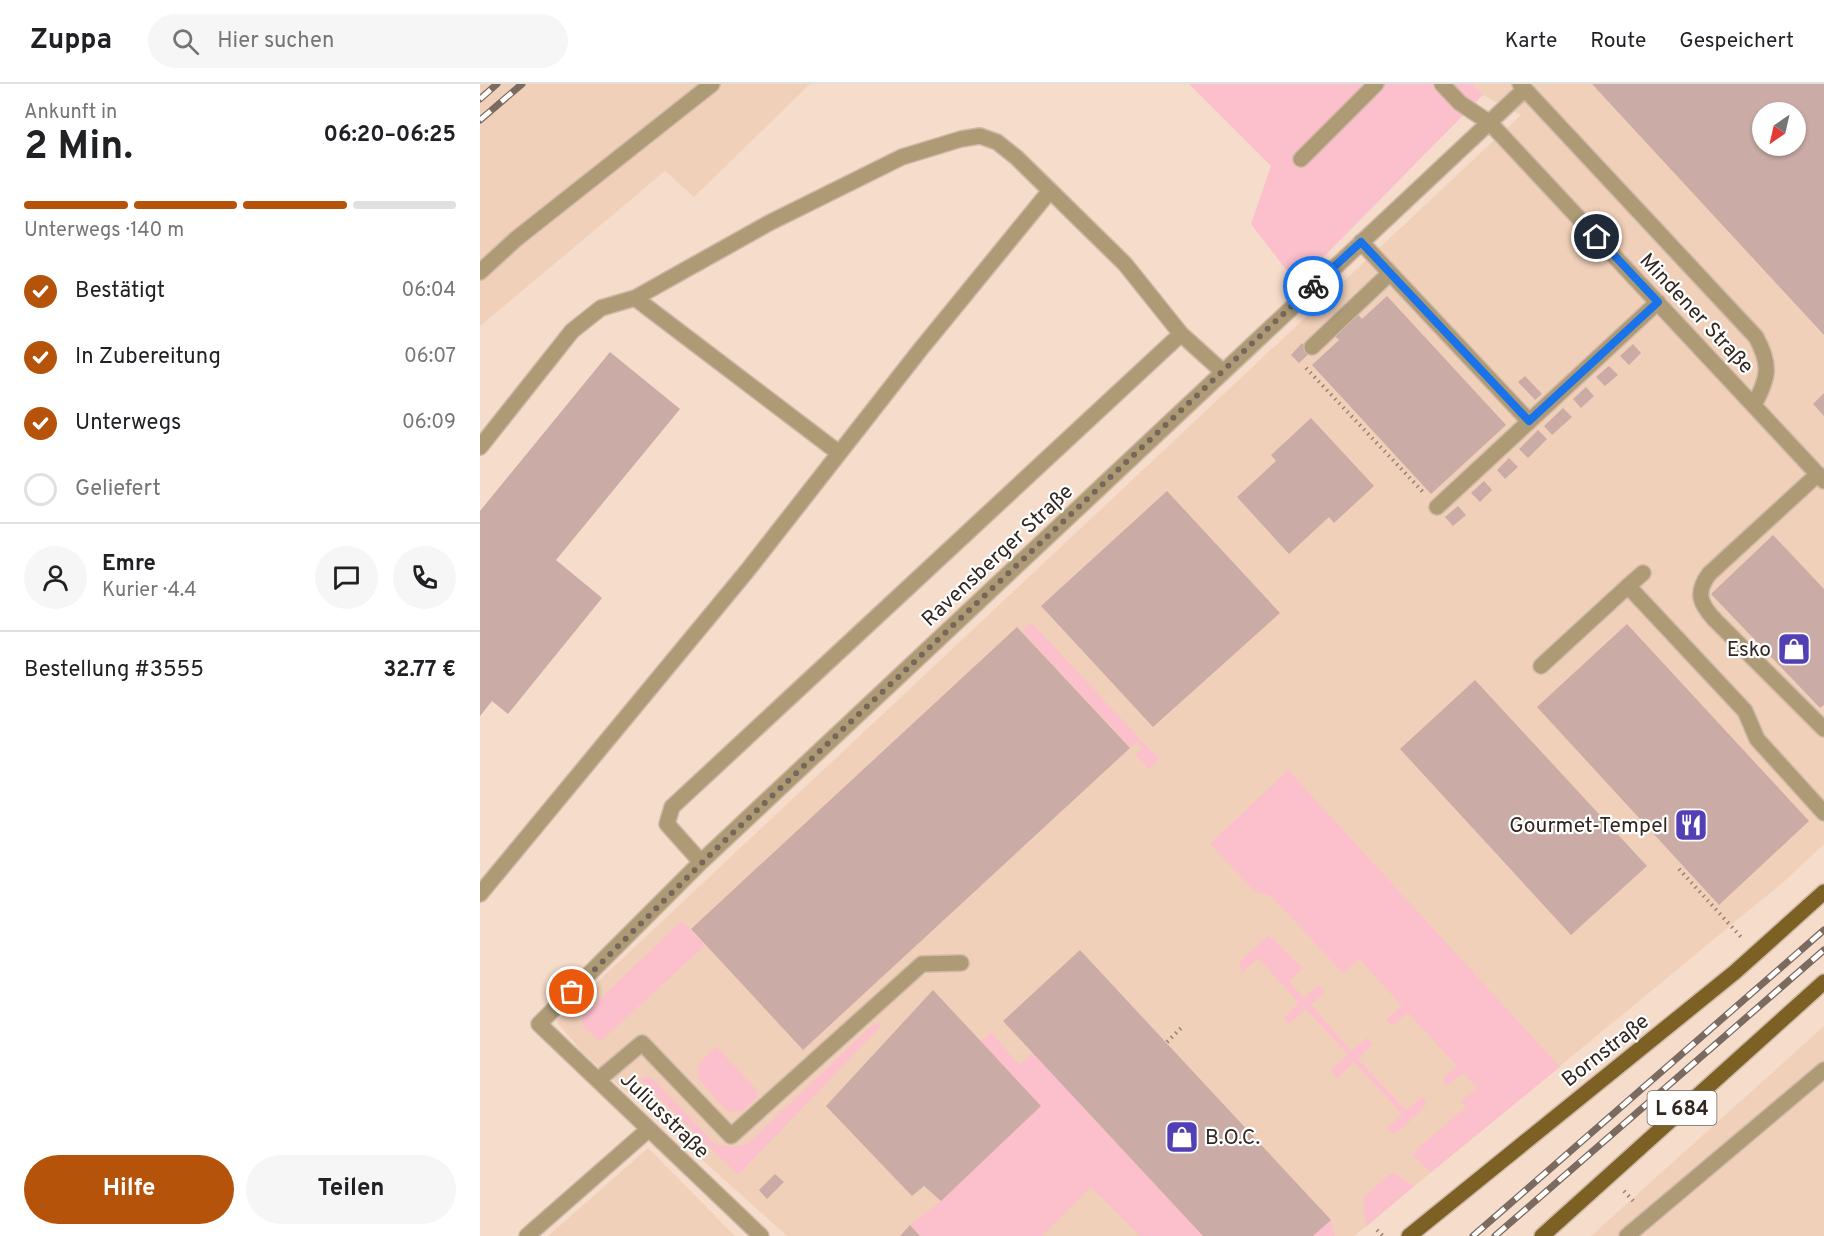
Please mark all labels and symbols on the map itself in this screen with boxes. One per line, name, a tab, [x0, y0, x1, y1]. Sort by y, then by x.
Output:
north arrow	[1752, 102, 1806, 156]
pin	[1571, 211, 1622, 262]
street label: Mindener Straße	[1633, 248, 1759, 380]
courier	[1283, 256, 1343, 316]
street label: Ravensberger Straße	[917, 479, 1079, 633]
shop icon: Esko	[1776, 631, 1812, 667]
place label: Esko	[1727, 637, 1771, 664]
restaurant icon: Gourmet-Tempel	[1673, 807, 1709, 843]
place label: Gourmet-Tempel	[1509, 813, 1668, 840]
pin	[546, 966, 597, 1017]
street label: Bornstraße	[1557, 1009, 1655, 1094]
street label: Juliusstraße	[613, 1067, 714, 1165]
road number: L 684	[1648, 1091, 1716, 1125]
shop icon: B.O.C.	[1164, 1119, 1200, 1155]
place label: B.O.C.	[1205, 1125, 1260, 1152]

